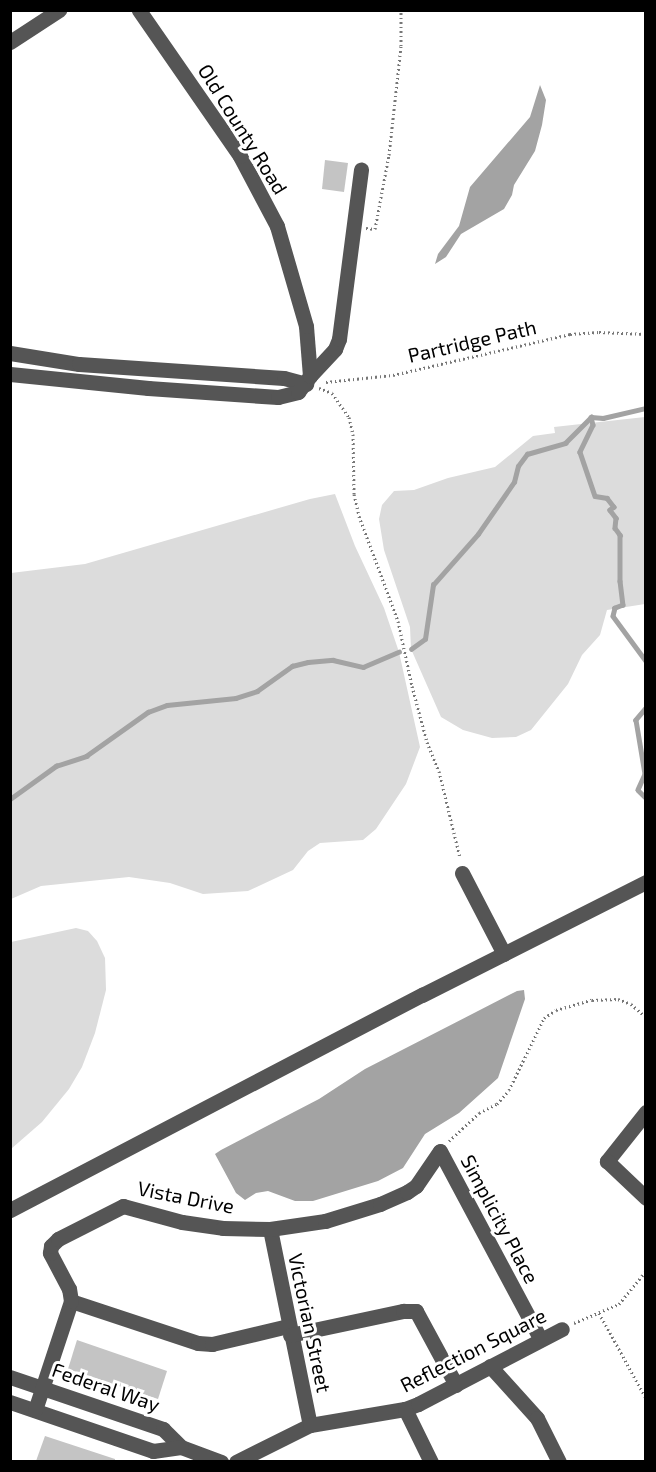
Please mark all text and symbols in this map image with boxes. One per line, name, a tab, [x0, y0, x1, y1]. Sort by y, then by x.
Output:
street label: Old County Road	[193, 59, 293, 199]
street label: Partridge Path	[405, 315, 539, 367]
street label: Simplicity Place	[456, 1150, 544, 1288]
street label: Vista Drive	[136, 1176, 236, 1218]
street label: Victorian Street	[284, 1251, 336, 1395]
street label: Reflection Square	[396, 1303, 550, 1397]
street label: Federal Way	[49, 1357, 163, 1417]

